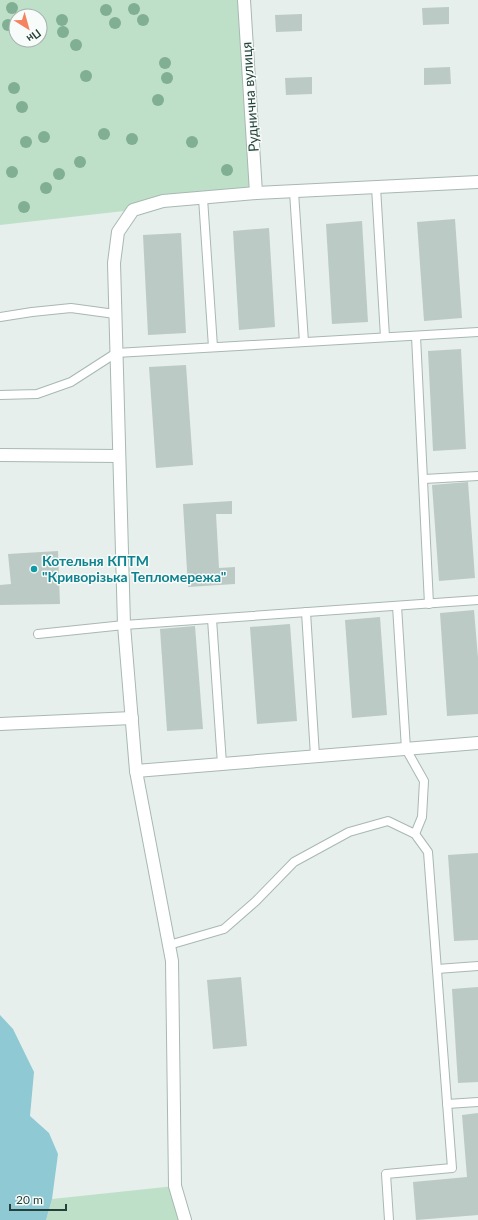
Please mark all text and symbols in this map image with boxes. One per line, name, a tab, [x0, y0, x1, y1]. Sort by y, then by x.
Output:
north arrow	[8, 8, 48, 48]
text: Пн	[25, 27, 44, 46]
street label: Руднична вулиця	[237, 42, 262, 153]
place label: Котельня КПТМ "Криворізька Тепломережа"	[42, 552, 226, 585]
marker: Котельня КПТМ "Криворізька Тепломережа"	[29, 564, 39, 574]
scale bar	[10, 1186, 66, 1212]
text: 20 m	[16, 1192, 43, 1207]

